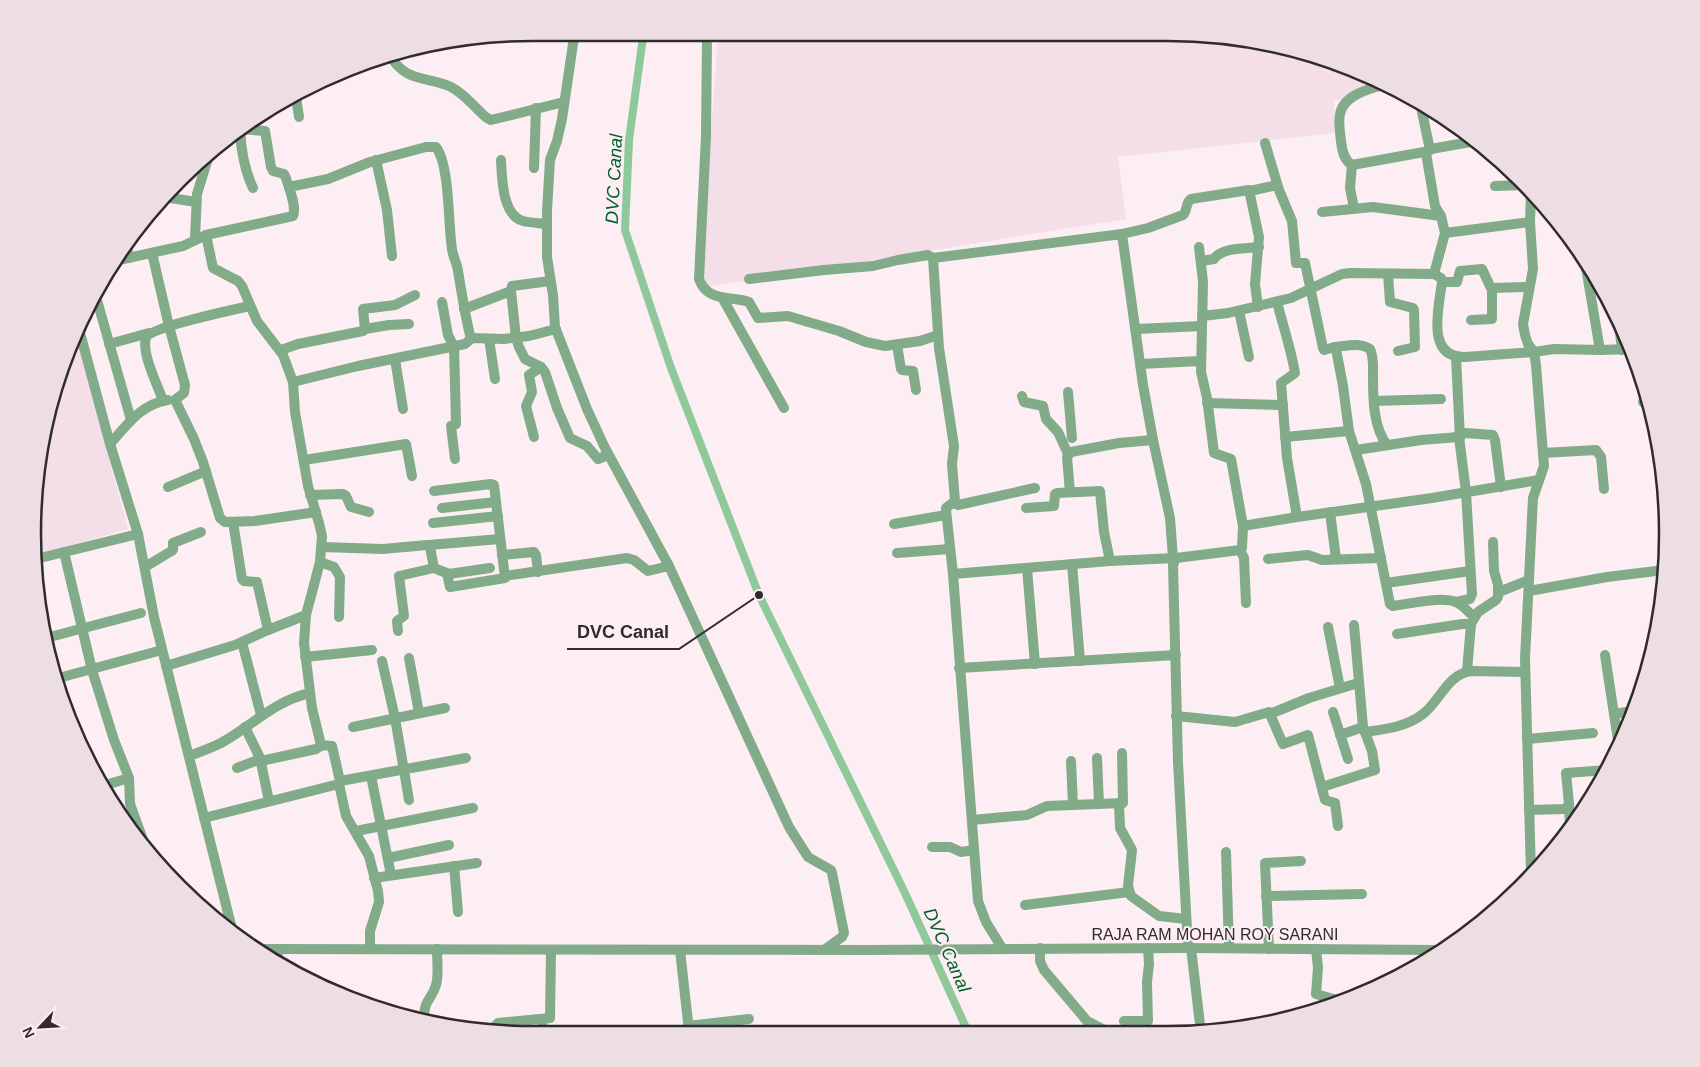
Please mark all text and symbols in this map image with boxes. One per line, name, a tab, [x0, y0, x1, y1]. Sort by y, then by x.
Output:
water label: DVC Canal	[602, 133, 626, 224]
callout: DVC Canal	[567, 616, 679, 649]
text: DVC Canal	[577, 622, 669, 642]
water label: DVC Canal	[920, 905, 975, 996]
street label: RAJA RAM MOHAN ROY SARANI	[1092, 926, 1338, 943]
north arrow	[15, 1002, 65, 1052]
text: N	[19, 1025, 38, 1040]

